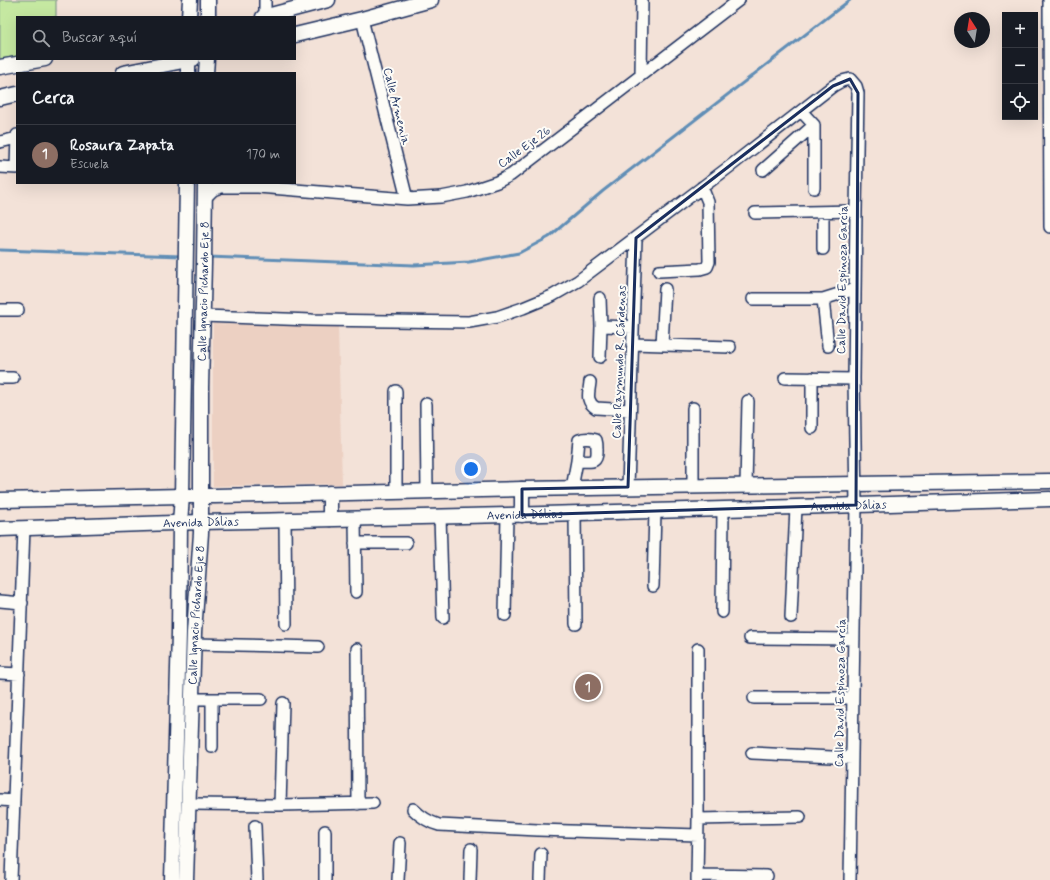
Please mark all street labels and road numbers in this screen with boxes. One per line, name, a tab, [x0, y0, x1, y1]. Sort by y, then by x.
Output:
street label: Calle Armenia	[379, 66, 413, 147]
street label: Calle Eje 26	[495, 123, 555, 172]
street label: Calle David Espinoza García	[834, 206, 852, 354]
street label: Calle Ignacio Pichardo Eje 8	[195, 221, 214, 361]
street label: Calle Raymundo R. Cárdenas	[609, 284, 631, 439]
street label: Avenida Dálias	[810, 497, 888, 516]
street label: Avenida Dálias	[487, 506, 564, 524]
street label: Avenida Dálias	[163, 514, 240, 532]
street label: Calle Ignacio Pichardo Eje 8	[185, 545, 209, 685]
street label: Calle David Espinoza García	[832, 619, 850, 767]

